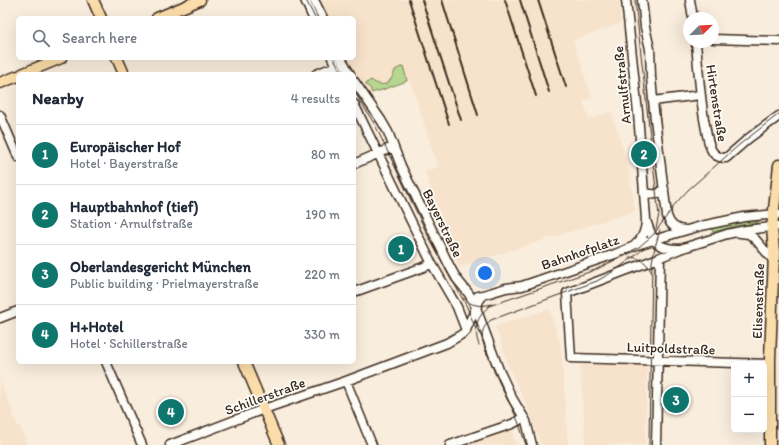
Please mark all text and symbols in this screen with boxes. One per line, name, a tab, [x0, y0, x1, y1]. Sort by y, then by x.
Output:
north arrow	[683, 12, 719, 48]
search box	[16, 16, 356, 60]
icon: search	[30, 27, 52, 49]
text: Search here	[62, 29, 137, 47]
street label: Arnulfstraße	[610, 45, 635, 125]
street label: Hirtenstraße	[702, 63, 731, 143]
text: Nearby	[32, 88, 84, 108]
text: 4 results	[291, 91, 340, 106]
text: Europäischer Hof	[70, 138, 181, 156]
pin: 2	[631, 139, 657, 169]
text: 1	[42, 147, 48, 162]
text: 80 m	[311, 147, 340, 162]
text: Hotel · Bayerstraße	[70, 156, 178, 171]
street label: Bayerstraße	[419, 186, 467, 261]
text: Hauptbahnhof (tief)	[70, 198, 198, 216]
text: 2	[42, 207, 48, 222]
text: 190 m	[305, 207, 340, 222]
text: Station · Arnulfstraße	[70, 216, 193, 231]
street label: Bahnhofplatz	[539, 231, 622, 274]
pin: 1	[388, 234, 414, 264]
text: Oberlandesgericht München	[70, 258, 251, 276]
your location	[475, 263, 495, 283]
street label: Elisenstraße	[749, 263, 768, 339]
text: 3	[41, 267, 49, 282]
text: 220 m	[304, 267, 340, 282]
text: Public building · Prielmayerstraße	[70, 276, 259, 291]
text: H+Hotel	[70, 318, 123, 336]
text: 4	[41, 327, 49, 342]
text: 330 m	[304, 327, 340, 342]
text: Hotel · Schillerstraße	[70, 336, 188, 351]
street label: Luitpoldstraße	[626, 338, 716, 359]
map controls	[731, 361, 767, 433]
button: +	[731, 361, 767, 397]
street label: Schillerstraße	[223, 374, 308, 419]
pin: 3	[663, 385, 689, 415]
pin: 4	[158, 397, 184, 427]
button: −	[731, 397, 767, 433]

